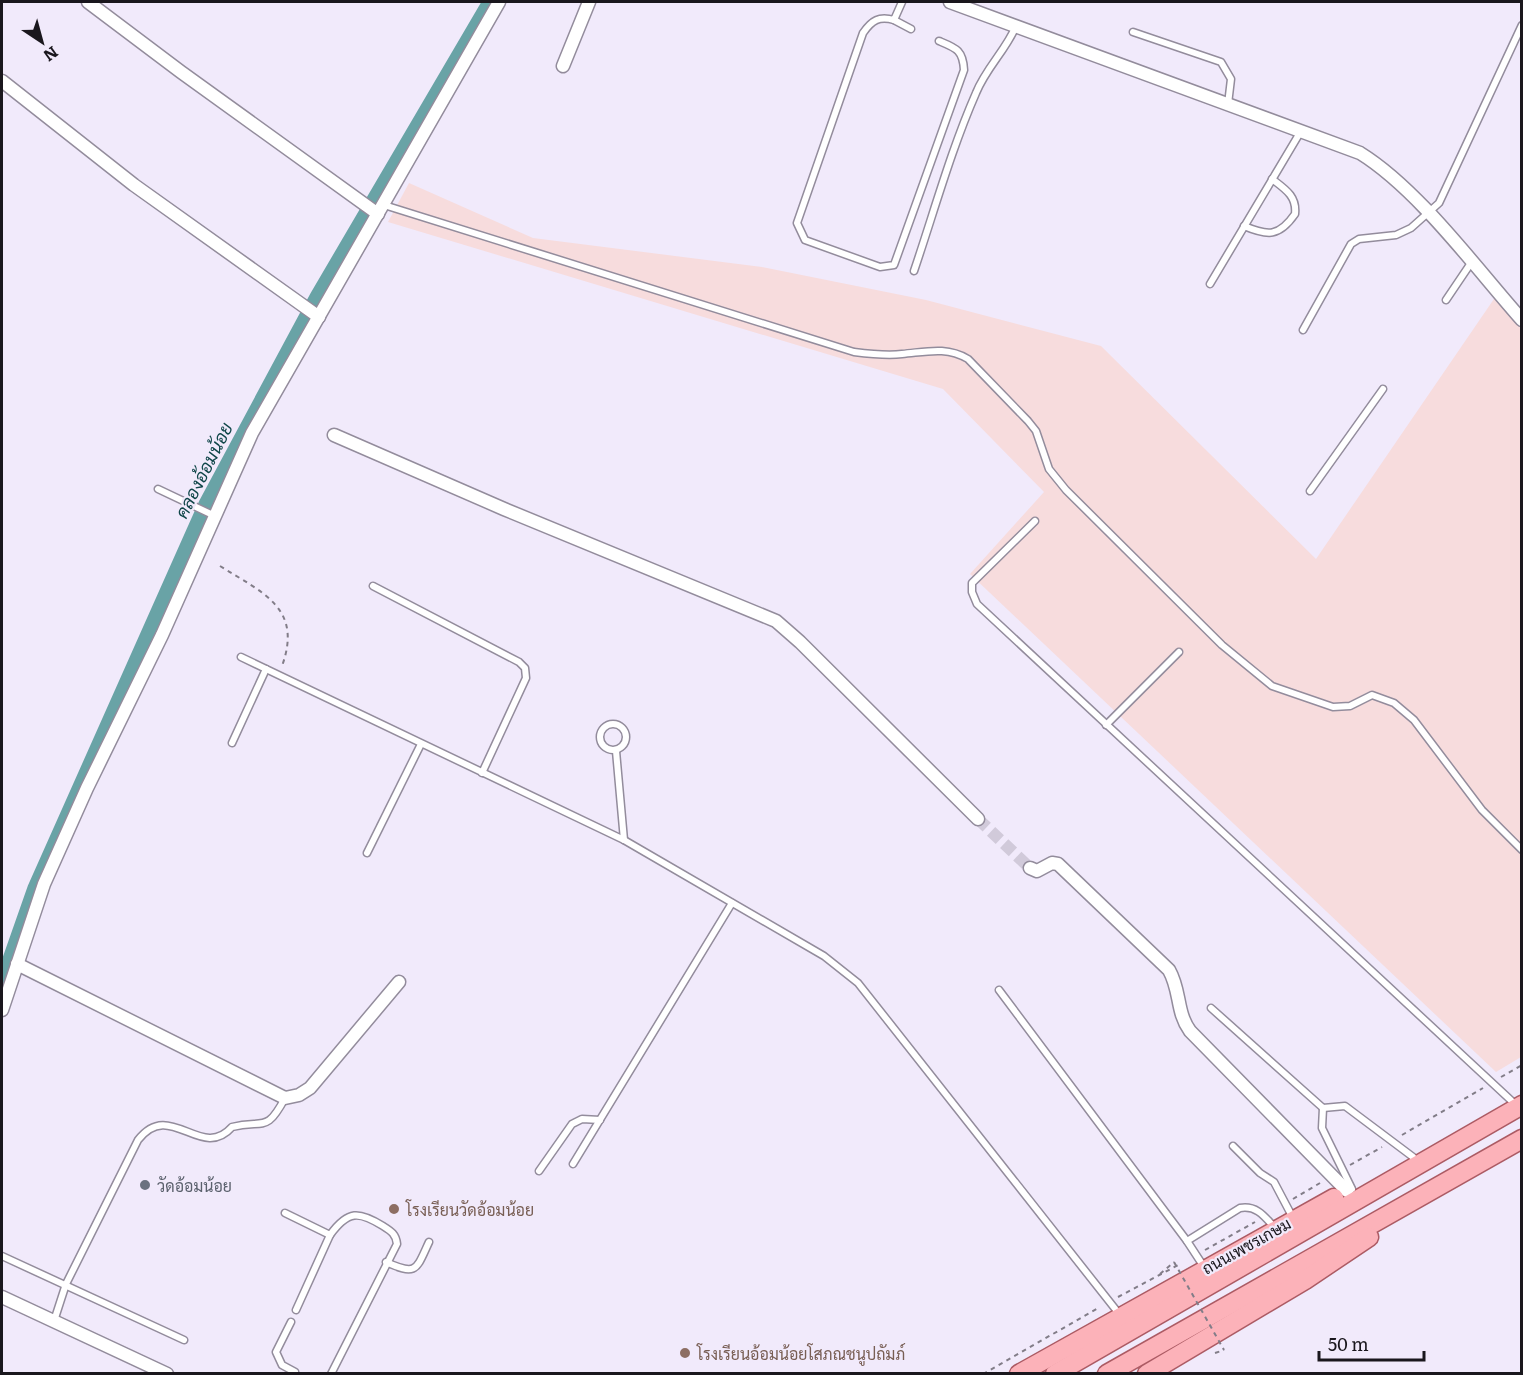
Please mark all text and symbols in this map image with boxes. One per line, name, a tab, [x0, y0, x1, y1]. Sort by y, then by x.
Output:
north arrow	[12, 12, 72, 72]
text: N	[39, 41, 64, 69]
water label: คลองอ้อมน้อย	[167, 417, 239, 523]
place label: วัดอ้อมน้อย	[157, 1173, 232, 1197]
marker: วัดอ้อมน้อย	[138, 1178, 152, 1192]
place label: โรงเรียนวัดอ้อมน้อย	[405, 1197, 534, 1221]
marker: โรงเรียนวัดอ้อมน้อย	[387, 1202, 401, 1216]
street label: ถนนเพชรเกษม	[1197, 1211, 1295, 1279]
scale bar	[1319, 1324, 1424, 1362]
text: 50 m	[1328, 1330, 1369, 1357]
place label: โรงเรียนอ้อมน้อยโสภณชนูปถัมภ์	[696, 1341, 905, 1366]
marker: โรงเรียนอ้อมน้อยโสภณชนูปถัมภ์	[678, 1346, 692, 1360]

